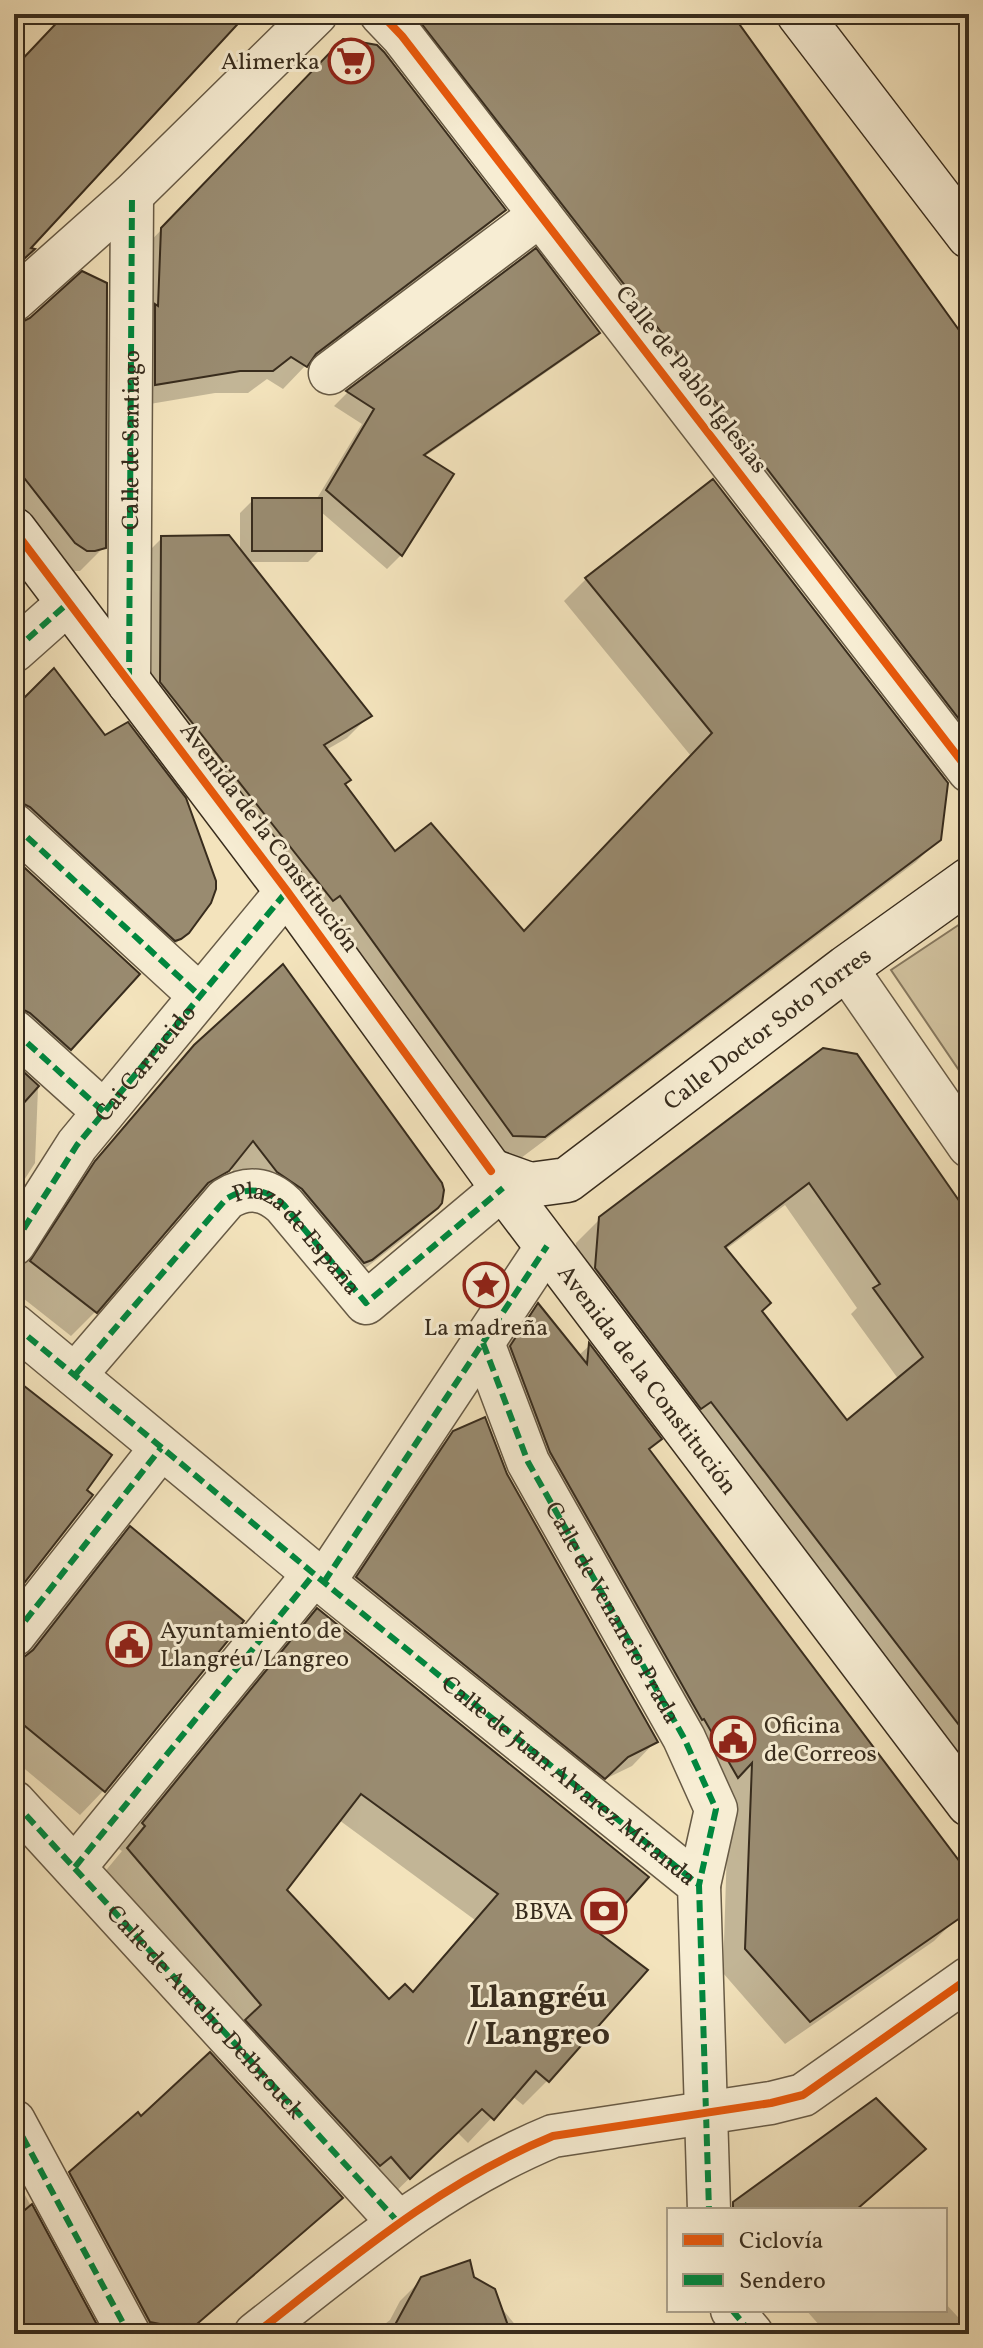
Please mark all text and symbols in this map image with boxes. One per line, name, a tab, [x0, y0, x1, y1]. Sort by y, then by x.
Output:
supermarket icon: Alimerka	[327, 37, 375, 85]
place label: Alimerka	[221, 46, 320, 80]
street label: Calle de Pablo Iglesias	[606, 279, 775, 481]
street label: Calle de Santiago	[115, 350, 150, 530]
street label: Avenida de la Constitución	[170, 716, 366, 960]
street label: Calle Doctor Soto Torres	[657, 940, 879, 1120]
street label: Cai Carracido	[88, 998, 205, 1130]
street label: Plaza de España	[228, 1175, 368, 1304]
street label: Avenida de la Constitución	[548, 1259, 745, 1503]
place icon: La madreña	[462, 1261, 510, 1309]
place label: La madreña	[424, 1312, 548, 1346]
street label: Calle de Venancio Prada	[535, 1496, 688, 1731]
place label: Ayuntamiento de Llangréu/Langreo	[160, 1615, 349, 1677]
public building icon: Ayuntamiento de Llangréu/Langreo	[105, 1620, 153, 1668]
street label: Calle de Juan Alvarez Miranda	[433, 1668, 703, 1895]
place label: Oficina de Correos	[764, 1710, 877, 1772]
public building icon: Oficina de Correos	[709, 1715, 757, 1763]
bank icon: BBVA	[580, 1887, 628, 1935]
place label: BBVA	[514, 1896, 573, 1930]
street label: Calle de Aurelio Delbrouck	[97, 1898, 311, 2128]
district label: Llangréu / Langreo	[466, 1977, 610, 2058]
legend	[667, 2208, 947, 2312]
text: Ciclovía	[739, 2225, 824, 2259]
text: Sendero	[739, 2265, 826, 2299]

